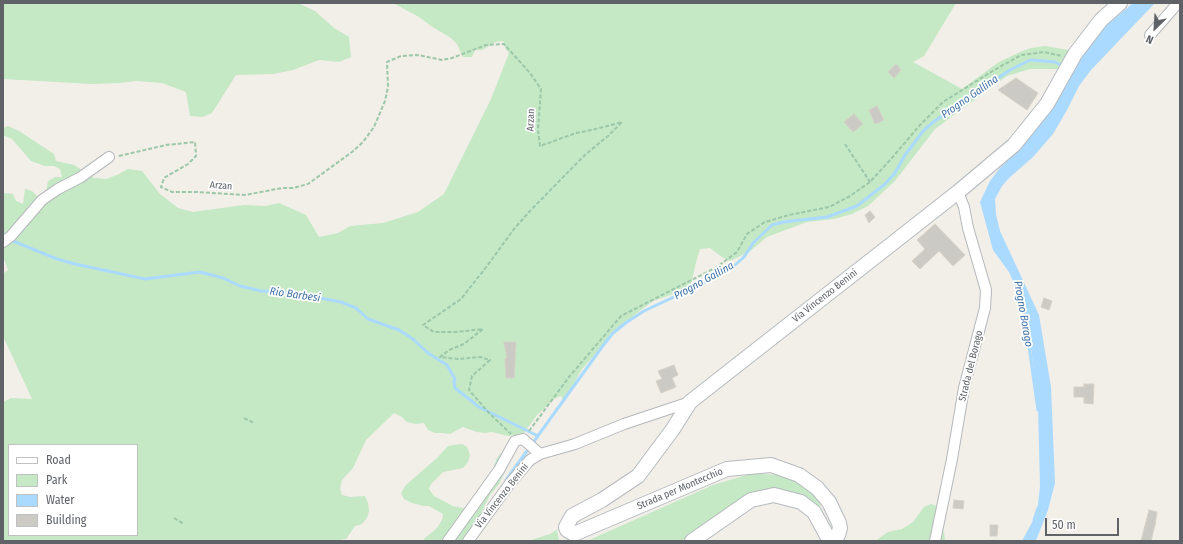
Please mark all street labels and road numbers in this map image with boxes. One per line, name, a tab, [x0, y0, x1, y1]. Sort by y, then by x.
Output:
street label: Arzan	[525, 108, 537, 132]
street label: Arzan	[209, 179, 233, 193]
street label: Via Vincenzo Benini	[790, 267, 860, 325]
street label: Strada del Borago	[956, 329, 986, 403]
street label: Via Vincenzo Benini	[473, 461, 531, 531]
street label: Strada per Montecchio	[635, 465, 725, 513]

